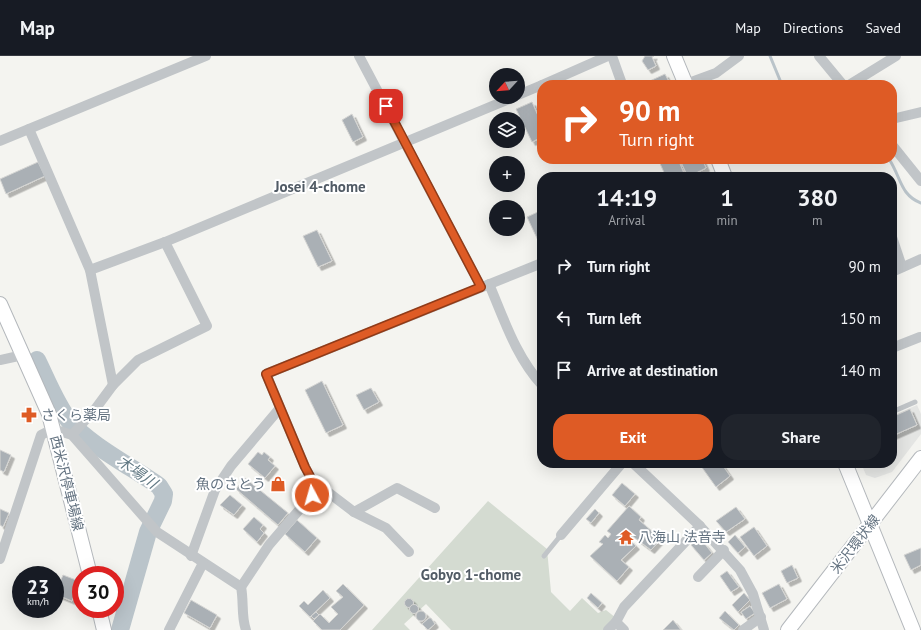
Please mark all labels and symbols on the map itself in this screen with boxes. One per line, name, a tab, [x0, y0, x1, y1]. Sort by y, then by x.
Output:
north arrow	[489, 68, 525, 104]
pin	[369, 89, 403, 123]
district label: Josei 4-chome	[273, 177, 366, 196]
pharmacy icon: さくら薬局	[20, 406, 38, 424]
place label: さくら薬局	[41, 406, 111, 424]
street label: 西米沢停車場線	[46, 433, 88, 533]
water label: 木場川	[113, 451, 163, 493]
position arrow	[291, 474, 333, 516]
place label: 魚のさとう	[196, 475, 266, 493]
shop icon: 魚のさとう	[269, 475, 287, 493]
street label: 米沢環状線	[826, 511, 884, 577]
temple icon: 八海山 法音寺	[617, 528, 635, 546]
place label: 八海山 法音寺	[638, 528, 726, 546]
district label: Gobyo 1-chome	[421, 565, 522, 584]
speed limit sign: 30	[72, 566, 124, 618]

